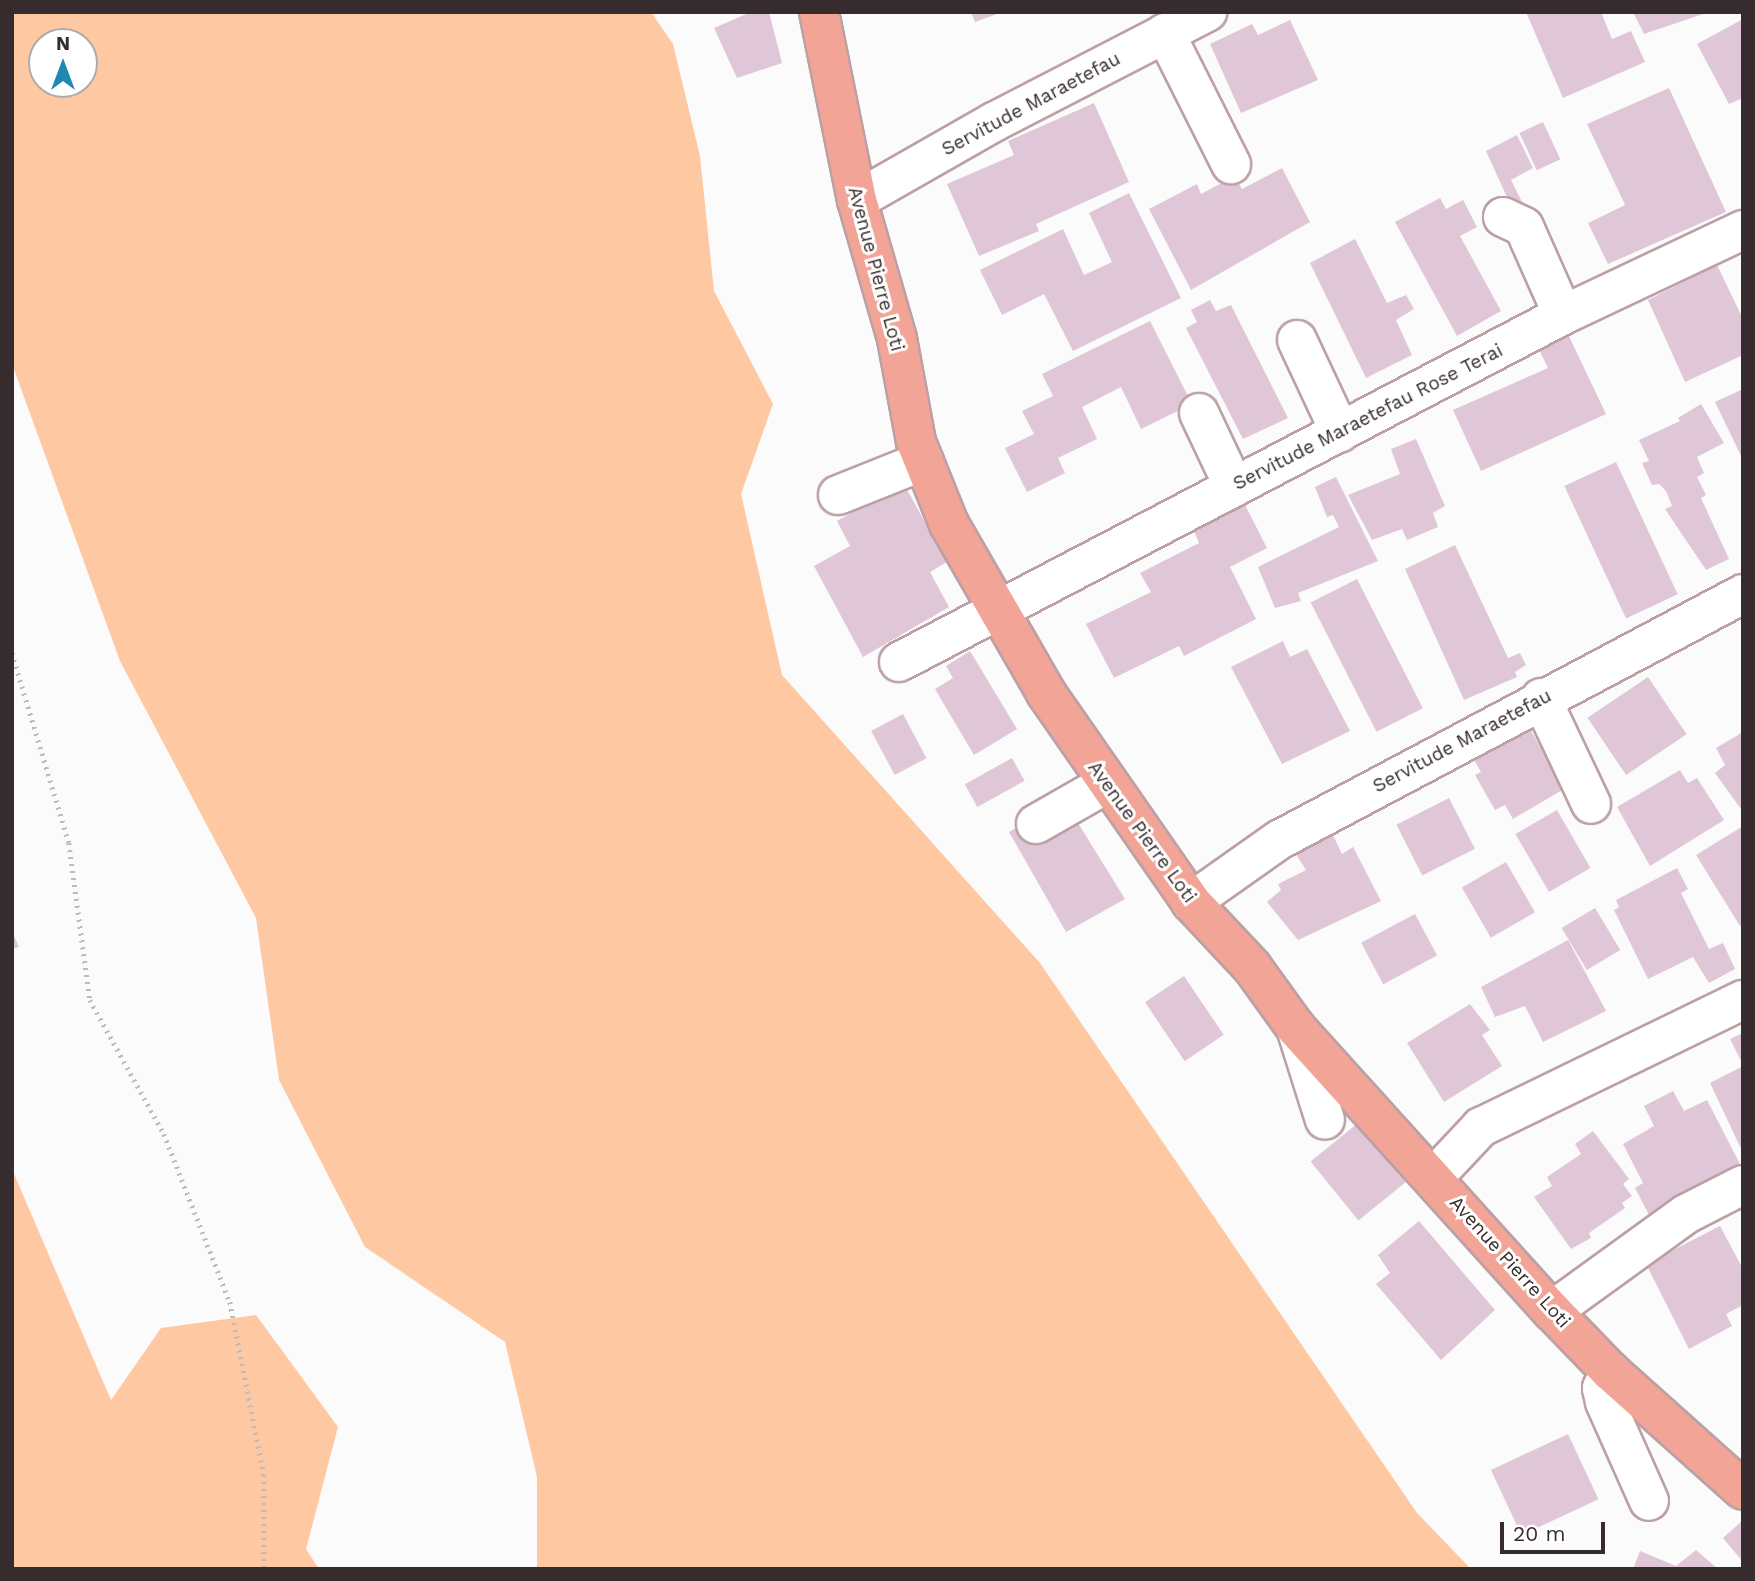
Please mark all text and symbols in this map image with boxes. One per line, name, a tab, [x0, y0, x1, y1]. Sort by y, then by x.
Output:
north arrow	[28, 28, 98, 98]
text: N	[56, 32, 70, 55]
street label: Servitude Maraetefau	[938, 47, 1124, 161]
street label: Avenue Pierre Loti	[843, 184, 909, 354]
street label: Servitude Maraetefau Rose Terai	[1229, 339, 1507, 495]
street label: Servitude Maraetefau	[1369, 684, 1555, 798]
street label: Avenue Pierre Loti	[1083, 757, 1201, 907]
street label: Avenue Pierre Loti	[1445, 1191, 1575, 1333]
scale bar	[1503, 1508, 1608, 1552]
text: 20 m	[1513, 1521, 1565, 1546]

